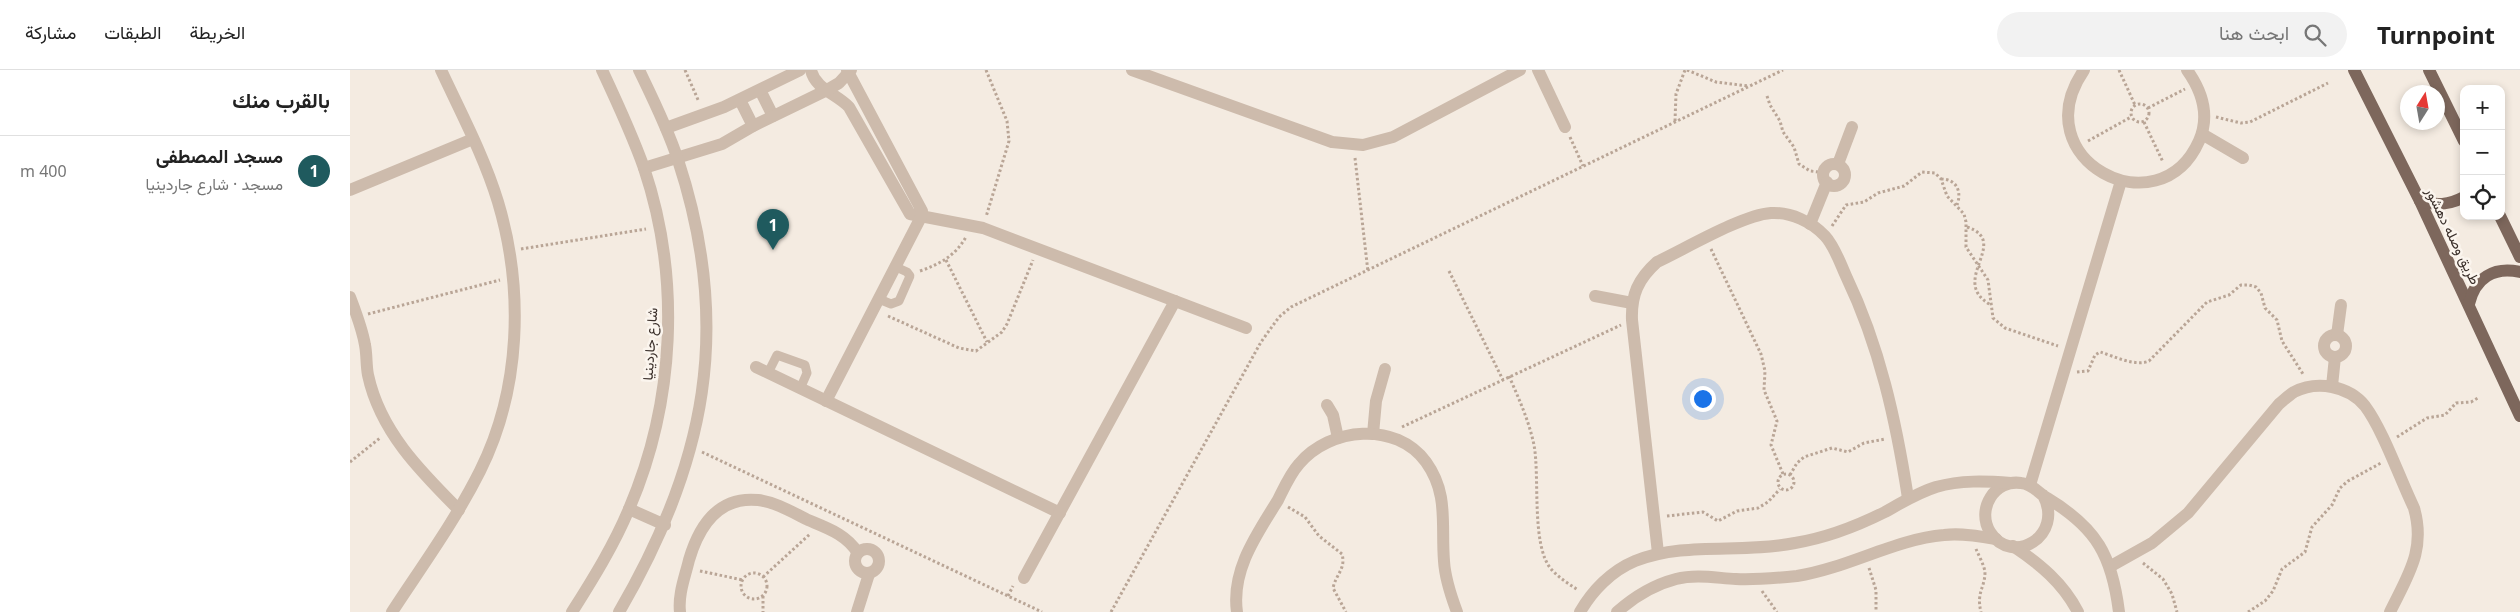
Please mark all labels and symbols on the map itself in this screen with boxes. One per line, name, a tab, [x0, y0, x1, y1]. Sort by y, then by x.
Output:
north arrow	[2400, 85, 2445, 130]
street label: طريق وصله دهشور	[2421, 183, 2485, 288]
pin: 1	[757, 209, 789, 250]
street label: شارع جاردينيا	[637, 307, 664, 381]
your location	[1690, 386, 1716, 412]

